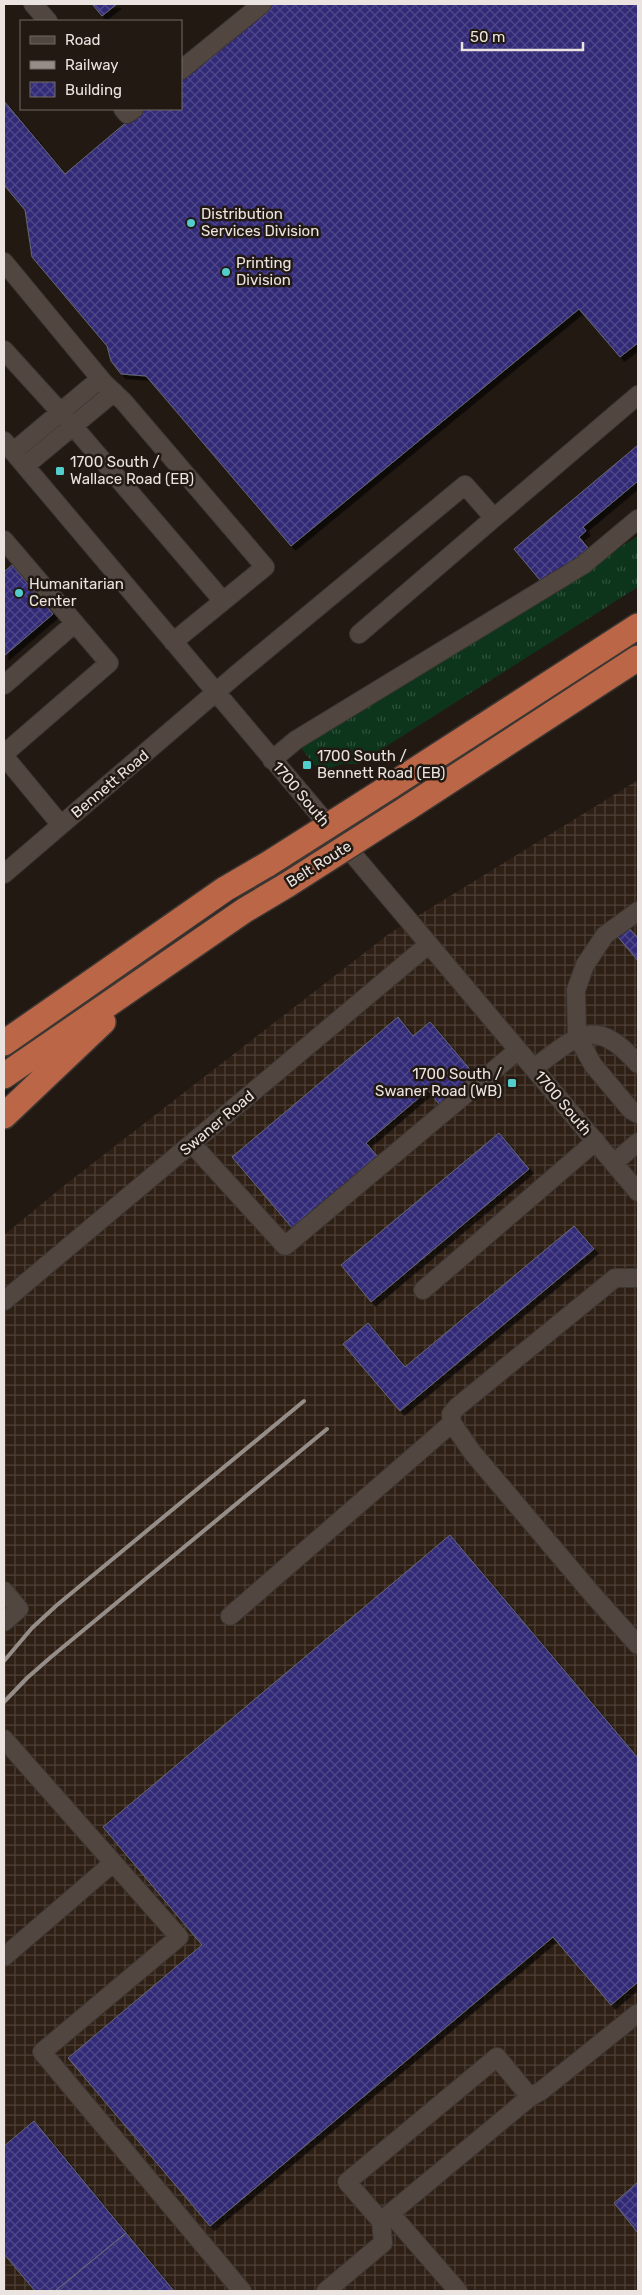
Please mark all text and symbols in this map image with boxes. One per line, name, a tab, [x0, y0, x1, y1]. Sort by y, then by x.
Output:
legend	[20, 20, 182, 110]
scale bar	[462, 20, 583, 52]
text: 50 m	[470, 28, 505, 46]
text: Road	[65, 31, 101, 49]
text: Railway	[65, 56, 119, 74]
text: Building	[65, 81, 122, 99]
place label: Distribution Services Division	[201, 205, 319, 240]
marker: Distribution Services Division	[185, 217, 197, 229]
place label: Printing Division	[236, 254, 291, 289]
marker: Printing Division	[220, 266, 232, 278]
place label: 1700 South / Wallace Road (EB)	[70, 453, 194, 488]
marker: 1700 South / Wallace Road (EB)	[54, 465, 66, 477]
place label: Humanitarian Center	[29, 575, 124, 610]
marker: Humanitarian Center	[13, 587, 25, 599]
street label: Bennett Road	[67, 746, 153, 822]
place label: 1700 South / Bennett Road (EB)	[317, 747, 445, 782]
street label: 1700 South	[269, 758, 333, 830]
marker: 1700 South / Bennett Road (EB)	[301, 759, 313, 771]
street label: Belt Route	[283, 837, 355, 891]
place label: 1700 South / Swaner Road (WB)	[375, 1065, 502, 1100]
street label: 1700 South	[531, 1067, 595, 1139]
marker: 1700 South / Swaner Road (WB)	[506, 1077, 518, 1089]
street label: Swaner Road	[176, 1087, 258, 1159]

